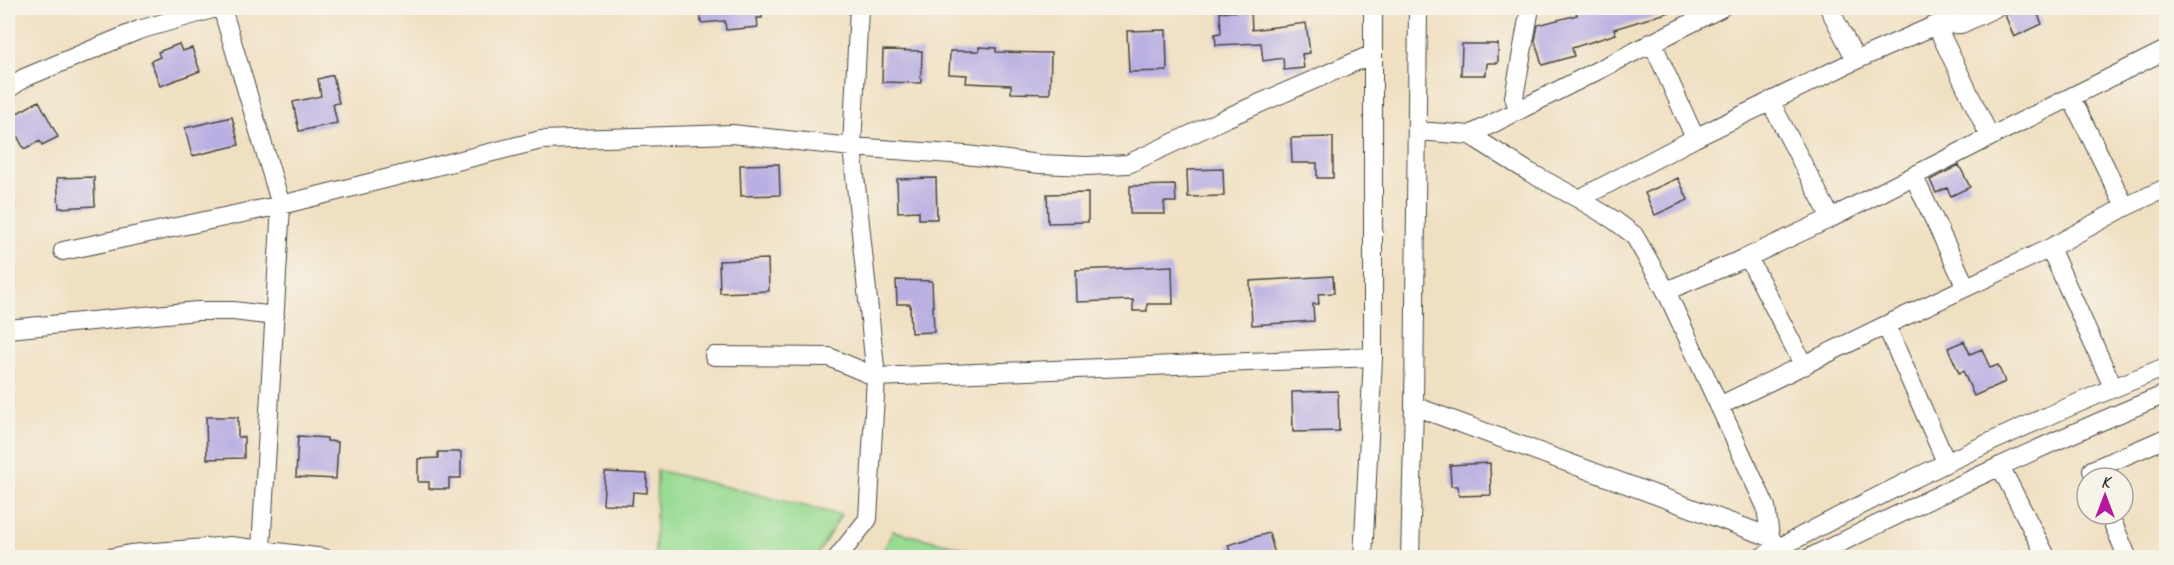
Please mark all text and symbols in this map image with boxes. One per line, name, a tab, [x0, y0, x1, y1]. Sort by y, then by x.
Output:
north arrow	[2075, 466, 2135, 526]
text: K	[2101, 472, 2113, 492]

